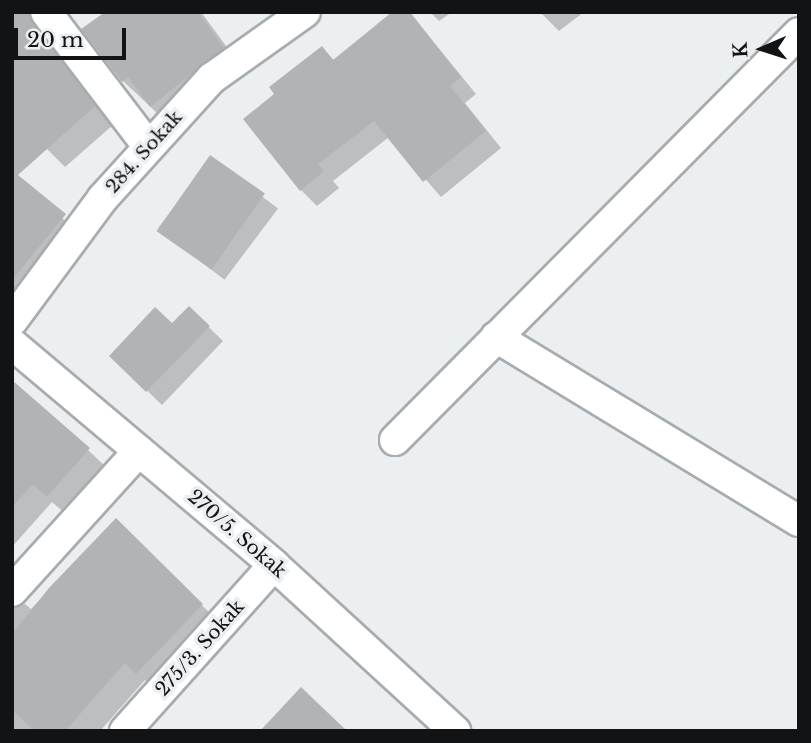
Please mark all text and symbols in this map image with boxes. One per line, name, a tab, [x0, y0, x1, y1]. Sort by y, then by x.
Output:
scale bar	[18, 14, 130, 58]
north arrow	[727, 14, 797, 84]
text: 20 m	[27, 27, 84, 53]
text: K	[729, 42, 752, 59]
street label: 284. Sokak	[101, 106, 187, 198]
street label: 270/5. Sokak	[183, 485, 291, 583]
street label: 275/3. Sokak	[151, 595, 249, 701]

